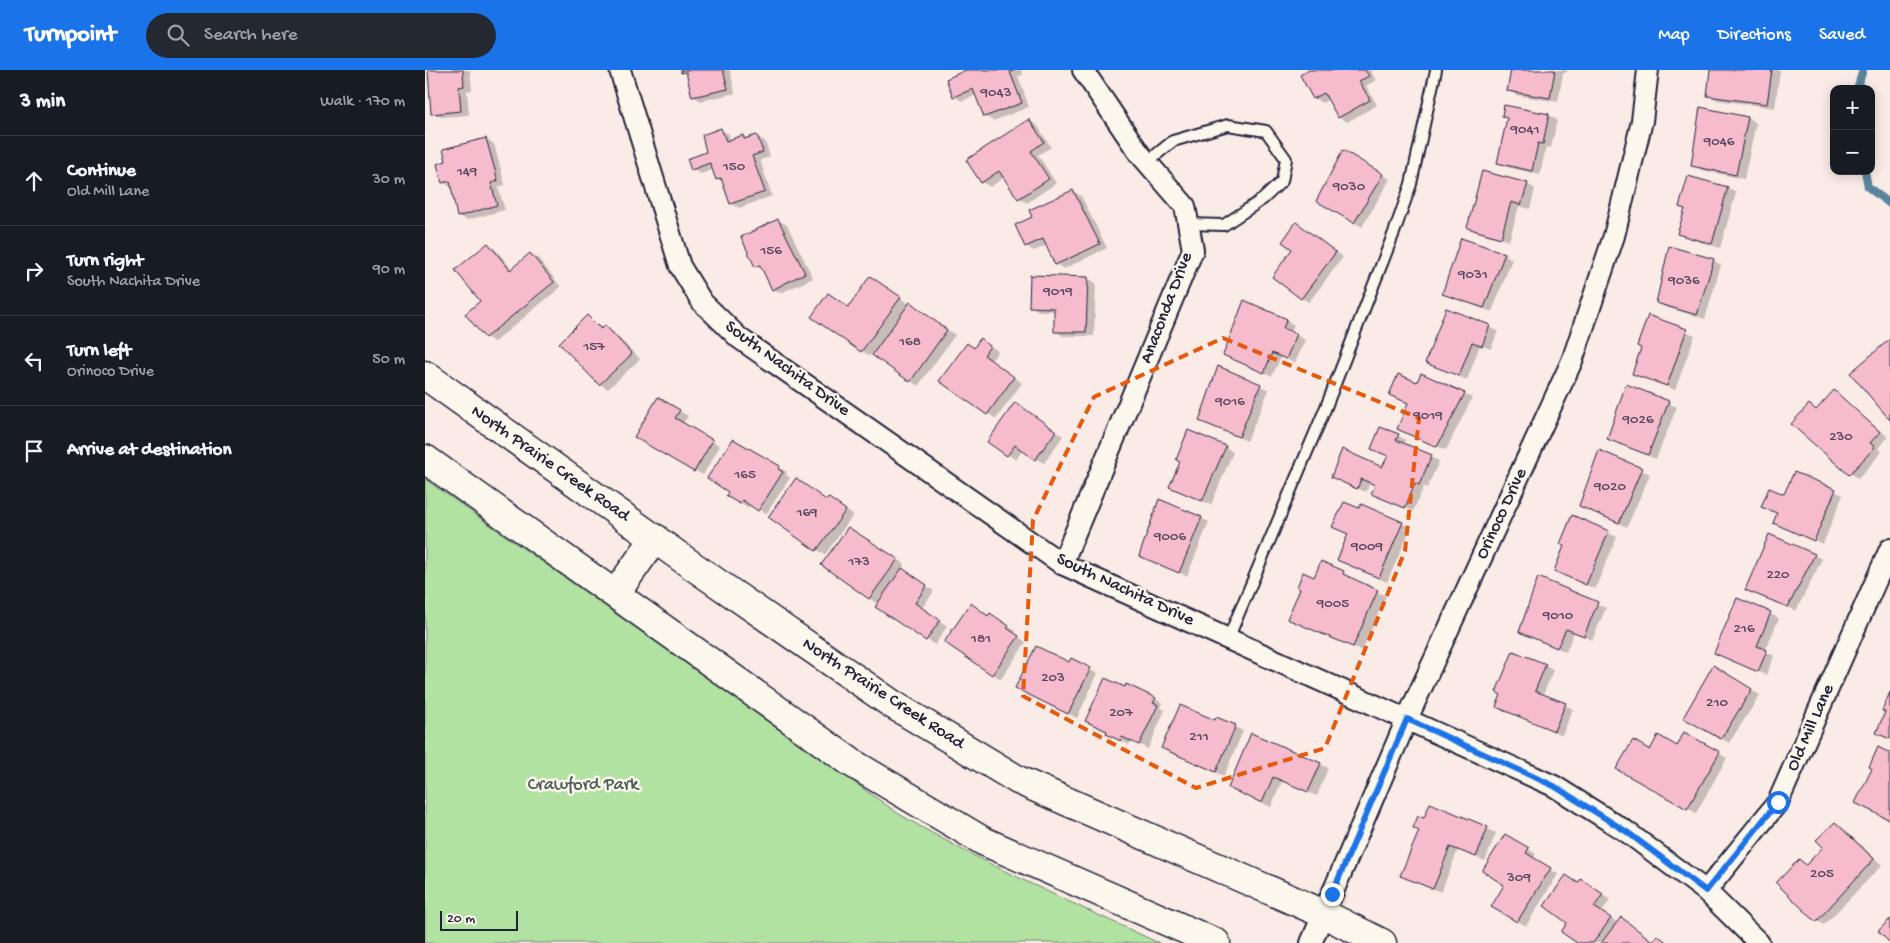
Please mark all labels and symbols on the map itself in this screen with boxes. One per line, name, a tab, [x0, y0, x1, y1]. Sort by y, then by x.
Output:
house number: 9043	[980, 84, 1012, 102]
house number: 9041	[1509, 121, 1540, 139]
house number: 9046	[1703, 133, 1735, 151]
house number: 150	[722, 158, 746, 176]
house number: 149	[456, 163, 478, 181]
house number: 9030	[1332, 178, 1366, 196]
house number: 156	[759, 242, 782, 260]
street label: Anaconda Drive	[1136, 249, 1198, 366]
house number: 9031	[1457, 266, 1488, 284]
house number: 9036	[1667, 272, 1700, 290]
house number: 9019	[1042, 283, 1073, 301]
street label: South Nachita Drive	[720, 317, 854, 422]
house number: 168	[898, 333, 921, 351]
house number: 157	[582, 338, 606, 356]
house number: 9016	[1214, 393, 1245, 411]
street label: North Prairie Creek Road	[467, 401, 635, 528]
house number: 9019	[1412, 407, 1443, 425]
house number: 9026	[1622, 411, 1654, 429]
house number: 230	[1829, 428, 1853, 446]
street label: Orinoco Drive	[1472, 465, 1533, 563]
house number: 165	[733, 466, 756, 484]
house number: 9020	[1593, 478, 1626, 496]
house number: 169	[795, 504, 818, 522]
house number: 9006	[1153, 528, 1186, 546]
house number: 9009	[1350, 538, 1384, 556]
street label: South Nachita Drive	[1053, 549, 1198, 631]
house number: 173	[847, 553, 870, 571]
house number: 220	[1766, 566, 1790, 584]
house number: 9005	[1316, 595, 1349, 613]
house number: 9010	[1542, 607, 1574, 625]
house number: 216	[1733, 620, 1755, 638]
house number: 181	[970, 630, 991, 648]
street label: North Prairie Creek Road	[798, 634, 969, 755]
house number: 203	[1041, 669, 1065, 687]
street label: Old Mill Lane	[1783, 681, 1840, 775]
house number: 210	[1706, 694, 1728, 712]
house number: 207	[1109, 704, 1134, 722]
house number: 211	[1189, 728, 1209, 746]
park label: Crawford Park	[528, 775, 640, 796]
route start	[1767, 791, 1790, 814]
house number: 205	[1810, 865, 1834, 883]
house number: 309	[1506, 869, 1531, 887]
route end	[1321, 883, 1344, 906]
scale bar	[440, 908, 517, 931]

